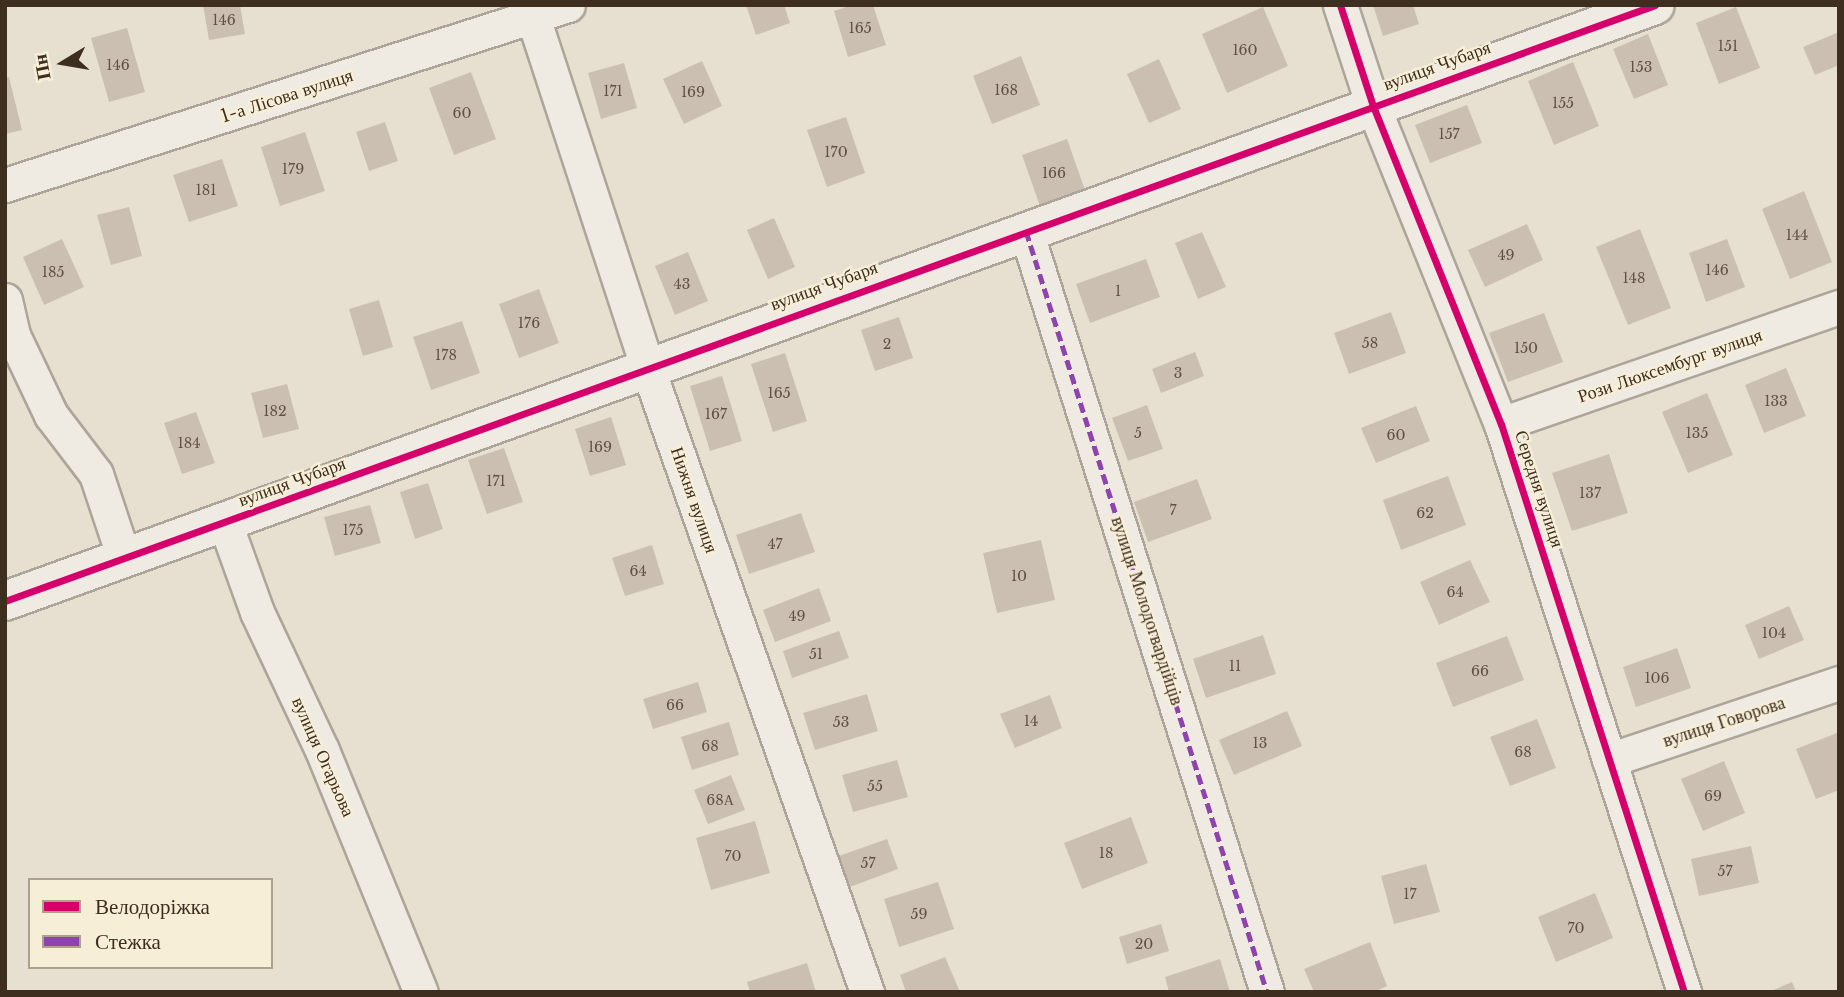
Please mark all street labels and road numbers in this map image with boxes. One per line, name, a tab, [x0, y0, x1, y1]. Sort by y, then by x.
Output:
street label: вулиця Чубаря	[1380, 37, 1494, 95]
street label: 1-а Лісова вулиця	[218, 64, 356, 128]
street label: вулиця Чубаря	[767, 257, 881, 315]
street label: Рози Люксембург вулиця	[1575, 324, 1765, 408]
street label: Середня вулиця	[1510, 428, 1568, 550]
street label: Нижня вулиця	[666, 444, 722, 556]
street label: вулиця Чубаря	[235, 453, 349, 511]
street label: вулиця Молодогвардійців	[1106, 514, 1188, 708]
street label: вулиця Говорова	[1660, 692, 1788, 752]
street label: вулиця Огарьова	[287, 694, 359, 820]

